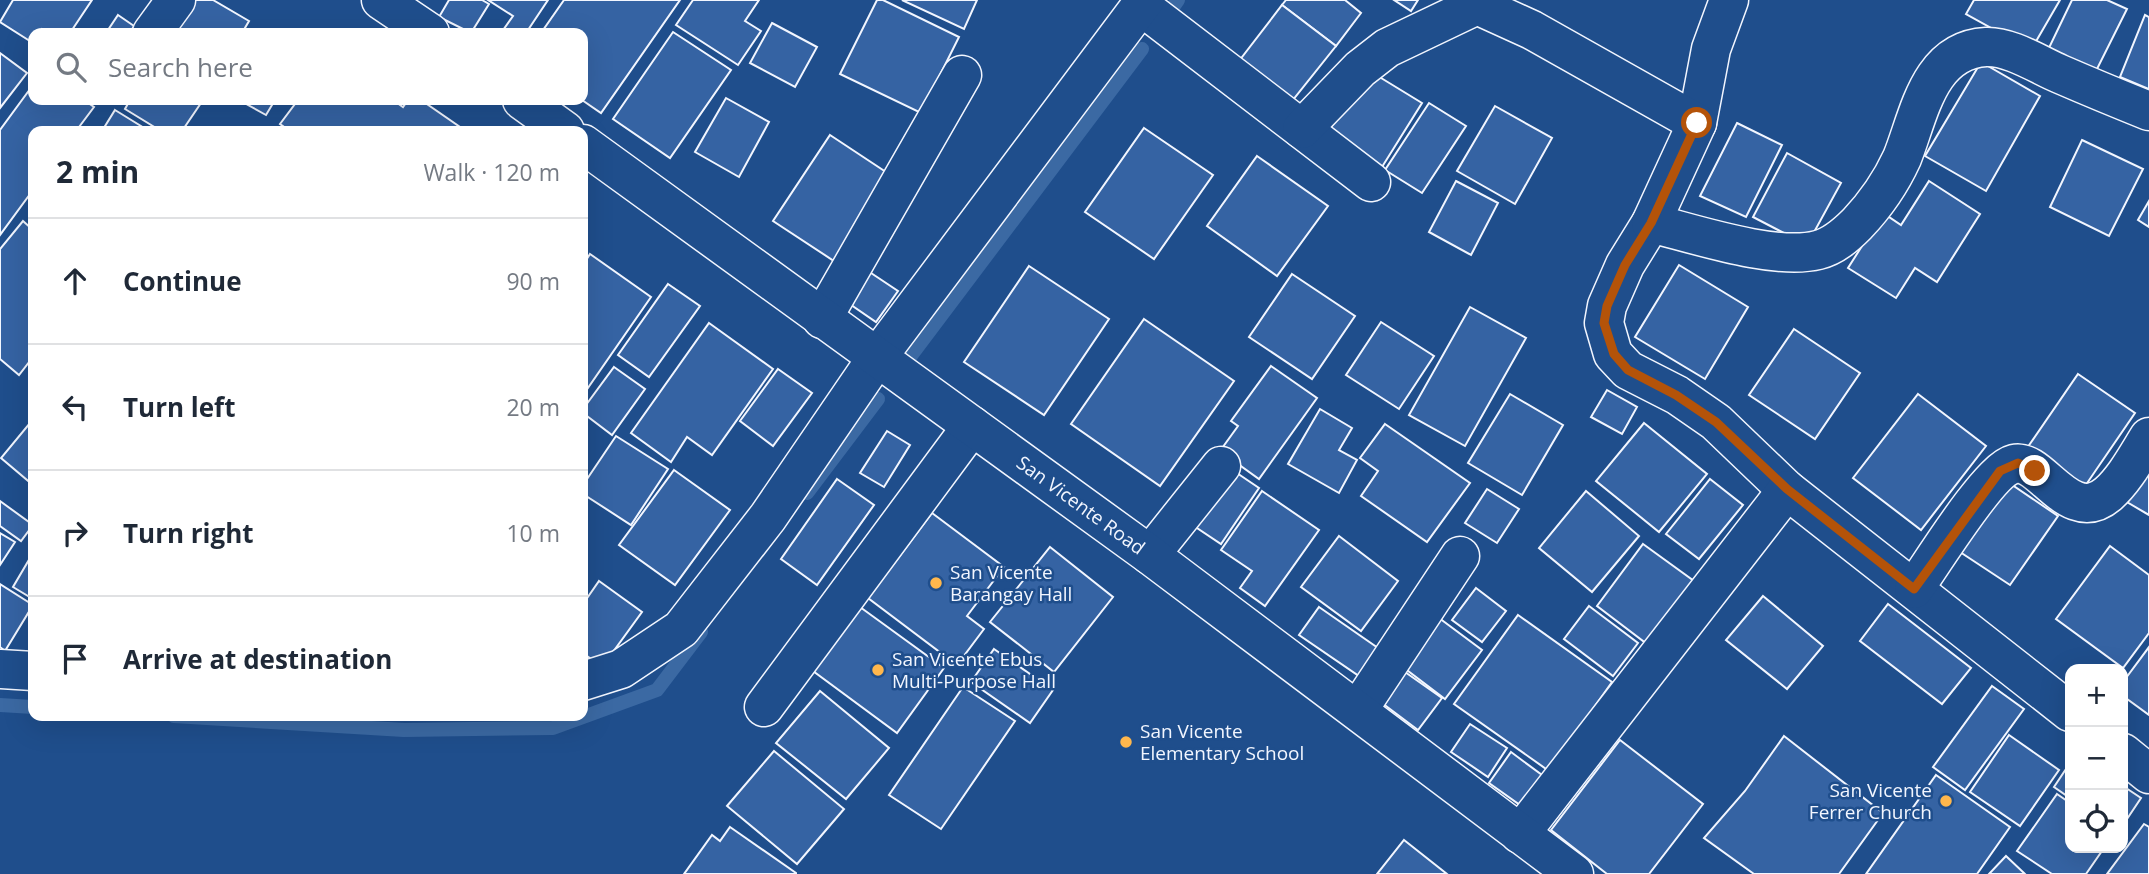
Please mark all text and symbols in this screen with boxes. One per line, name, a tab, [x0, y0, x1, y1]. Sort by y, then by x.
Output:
search box	[28, 28, 588, 105]
icon: search	[52, 48, 90, 86]
text: Search here	[108, 49, 253, 85]
route start	[1681, 107, 1712, 138]
text: 2 min	[56, 151, 139, 192]
text: Walk · 120 m	[423, 156, 560, 188]
icon: ahead	[56, 262, 94, 300]
text: Continue	[123, 263, 242, 299]
text: 90 m	[506, 265, 560, 297]
icon: left	[56, 388, 94, 426]
text: Turn left	[123, 389, 235, 425]
text: 20 m	[506, 391, 560, 423]
street label: San Vicente Road	[1012, 450, 1150, 560]
route end	[2019, 455, 2050, 486]
icon: right	[56, 514, 94, 552]
text: Turn right	[123, 515, 254, 551]
text: 10 m	[506, 517, 560, 549]
place label: San Vicente Barangay Hall	[950, 559, 1072, 607]
marker: San Vicente Barangay Hall	[928, 575, 944, 591]
icon: arrive	[56, 640, 94, 678]
text: Arrive at destination	[123, 641, 392, 677]
place label: San Vicente Ebus Multi-Purpose Hall	[892, 646, 1056, 694]
marker: San Vicente Ebus Multi-Purpose Hall	[870, 662, 886, 678]
map controls	[2065, 664, 2128, 853]
button: +	[2065, 664, 2128, 727]
place label: San Vicente Elementary School	[1140, 718, 1304, 766]
button: −	[2065, 727, 2128, 790]
marker: San Vicente Elementary School	[1118, 734, 1134, 750]
place label: San Vicente Ferrer Church	[1809, 777, 1932, 825]
button: locate	[2065, 790, 2128, 853]
marker: San Vicente Ferrer Church	[1938, 793, 1954, 809]

